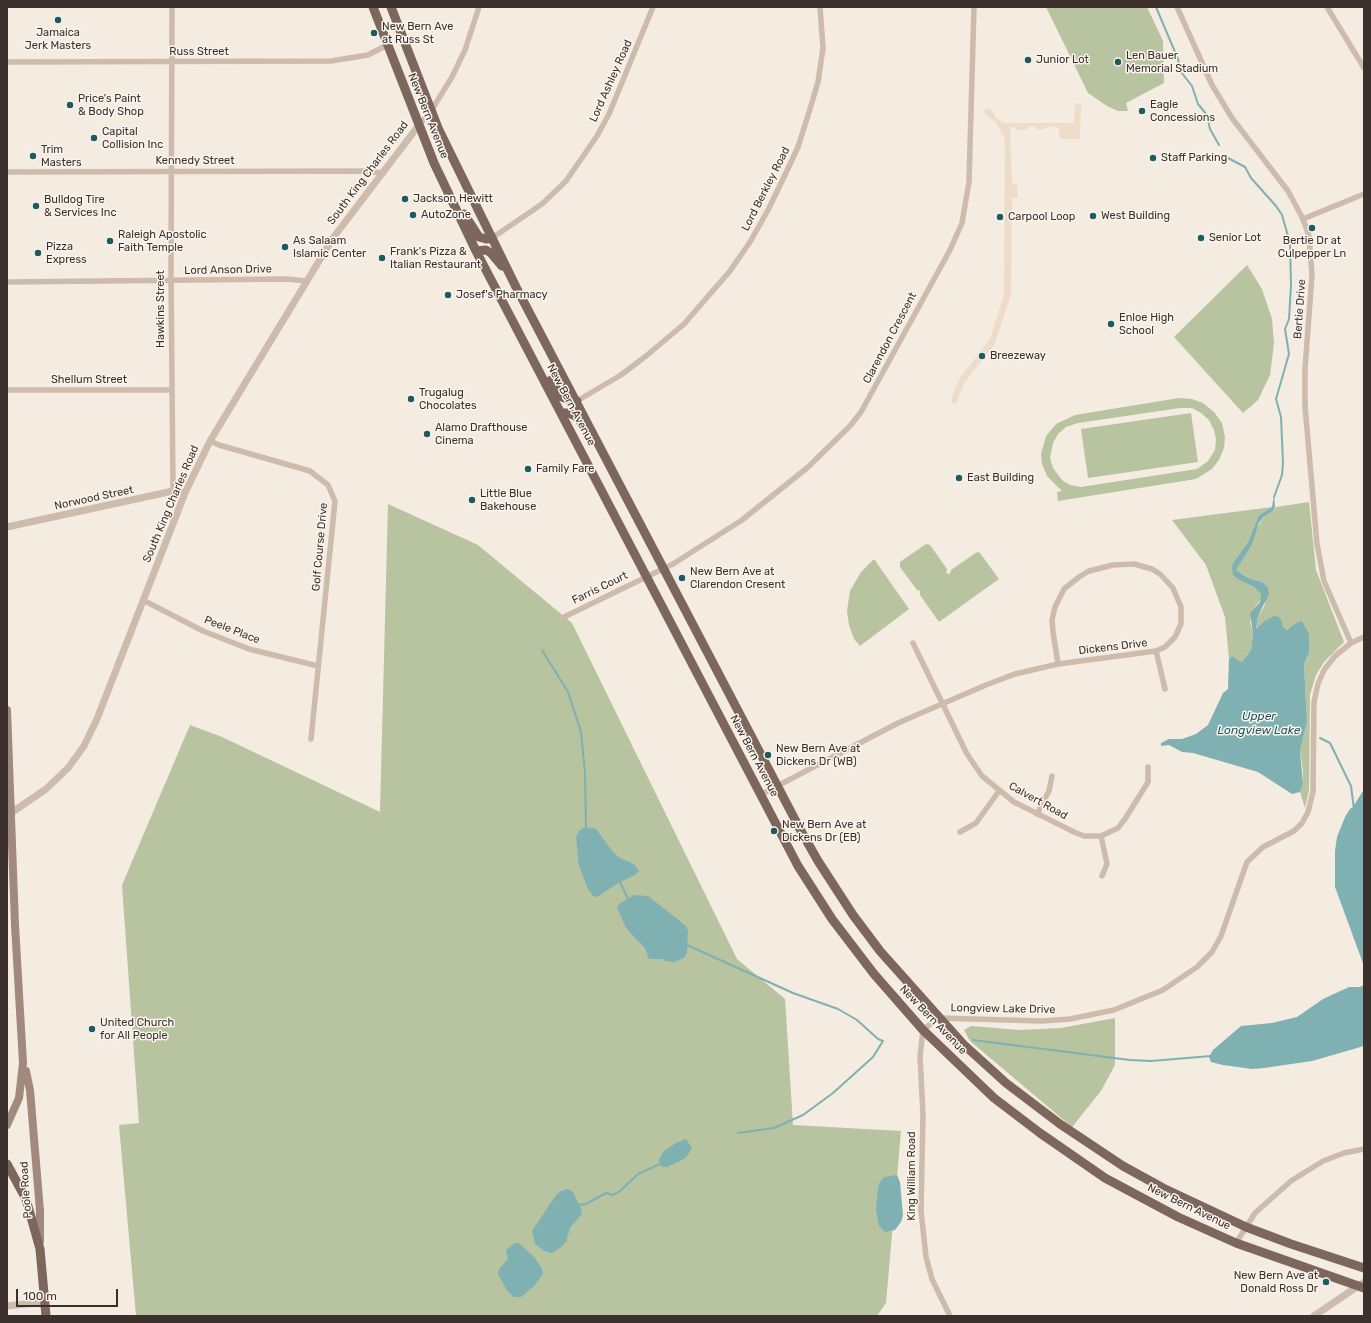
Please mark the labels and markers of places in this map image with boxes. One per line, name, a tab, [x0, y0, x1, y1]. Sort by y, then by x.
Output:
marker: Jamaica Jerk Masters	[53, 15, 63, 25]
place label: New Bern Ave at Russ St	[382, 20, 453, 46]
place label: Jamaica Jerk Masters	[25, 26, 91, 52]
marker: New Bern Ave at Russ St	[369, 28, 379, 38]
place label: Len Bauer Memorial Stadium	[1126, 49, 1218, 75]
place label: Junior Lot	[1036, 53, 1089, 67]
marker: Junior Lot	[1023, 55, 1033, 65]
marker: Len Bauer Memorial Stadium	[1113, 57, 1123, 67]
place label: Price's Paint & Body Shop	[78, 92, 144, 118]
place label: Eagle Concessions	[1150, 98, 1215, 124]
marker: Price's Paint & Body Shop	[65, 100, 75, 110]
marker: Eagle Concessions	[1137, 106, 1147, 116]
place label: Capital Collision Inc	[102, 125, 163, 151]
marker: Capital Collision Inc	[89, 133, 99, 143]
place label: Trim Masters	[41, 143, 82, 169]
marker: Trim Masters	[28, 151, 38, 161]
place label: Staff Parking	[1161, 151, 1227, 165]
marker: Staff Parking	[1148, 153, 1158, 163]
place label: Jackson Hewitt	[413, 192, 493, 206]
place label: Bulldog Tire & Services Inc	[44, 193, 117, 219]
marker: Jackson Hewitt	[400, 194, 410, 204]
marker: Bulldog Tire & Services Inc	[31, 201, 41, 211]
place label: AutoZone	[421, 208, 471, 222]
place label: West Building	[1101, 209, 1170, 223]
marker: AutoZone	[408, 210, 418, 220]
place label: Carpool Loop	[1008, 210, 1075, 224]
marker: West Building	[1088, 211, 1098, 221]
marker: Carpool Loop	[995, 212, 1005, 222]
marker: Bertie Dr at Culpepper Ln	[1307, 223, 1317, 233]
place label: Raleigh Apostolic Faith Temple	[118, 228, 207, 254]
place label: Senior Lot	[1209, 231, 1261, 245]
marker: Senior Lot	[1196, 233, 1206, 243]
place label: As Salaam Islamic Center	[293, 234, 366, 260]
place label: Bertie Dr at Culpepper Ln	[1278, 234, 1346, 260]
marker: Raleigh Apostolic Faith Temple	[105, 236, 115, 246]
place label: Pizza Express	[46, 240, 87, 266]
marker: As Salaam Islamic Center	[280, 242, 290, 252]
place label: Frank's Pizza & Italian Restaurant	[390, 245, 481, 271]
marker: Pizza Express	[33, 248, 43, 258]
marker: Frank's Pizza & Italian Restaurant	[377, 253, 387, 263]
place label: Josef's Pharmacy	[456, 288, 548, 302]
marker: Josef's Pharmacy	[443, 290, 453, 300]
place label: Enloe High School	[1119, 311, 1174, 337]
marker: Enloe High School	[1106, 319, 1116, 329]
place label: Breezeway	[990, 349, 1046, 363]
marker: Breezeway	[977, 351, 987, 361]
place label: Trugalug Chocolates	[419, 386, 476, 412]
marker: Trugalug Chocolates	[406, 394, 416, 404]
place label: Alamo Drafthouse Cinema	[435, 421, 528, 447]
marker: Alamo Drafthouse Cinema	[422, 429, 432, 439]
place label: Family Fare	[536, 462, 594, 476]
marker: Family Fare	[523, 464, 533, 474]
place label: East Building	[967, 471, 1034, 485]
marker: East Building	[954, 473, 964, 483]
place label: Little Blue Bakehouse	[480, 487, 536, 513]
marker: Little Blue Bakehouse	[467, 495, 477, 505]
place label: New Bern Ave at Clarendon Cresent	[690, 565, 785, 591]
marker: New Bern Ave at Clarendon Cresent	[677, 573, 687, 583]
place label: New Bern Ave at Dickens Dr (WB)	[776, 742, 860, 768]
marker: New Bern Ave at Dickens Dr (WB)	[763, 750, 773, 760]
place label: New Bern Ave at Dickens Dr (EB)	[782, 818, 866, 844]
marker: New Bern Ave at Dickens Dr (EB)	[769, 826, 779, 836]
place label: United Church for All People	[100, 1016, 174, 1042]
marker: United Church for All People	[87, 1024, 97, 1034]
place label: New Bern Ave at Donald Ross Dr	[1234, 1269, 1318, 1295]
marker: New Bern Ave at Donald Ross Dr	[1321, 1277, 1331, 1287]

